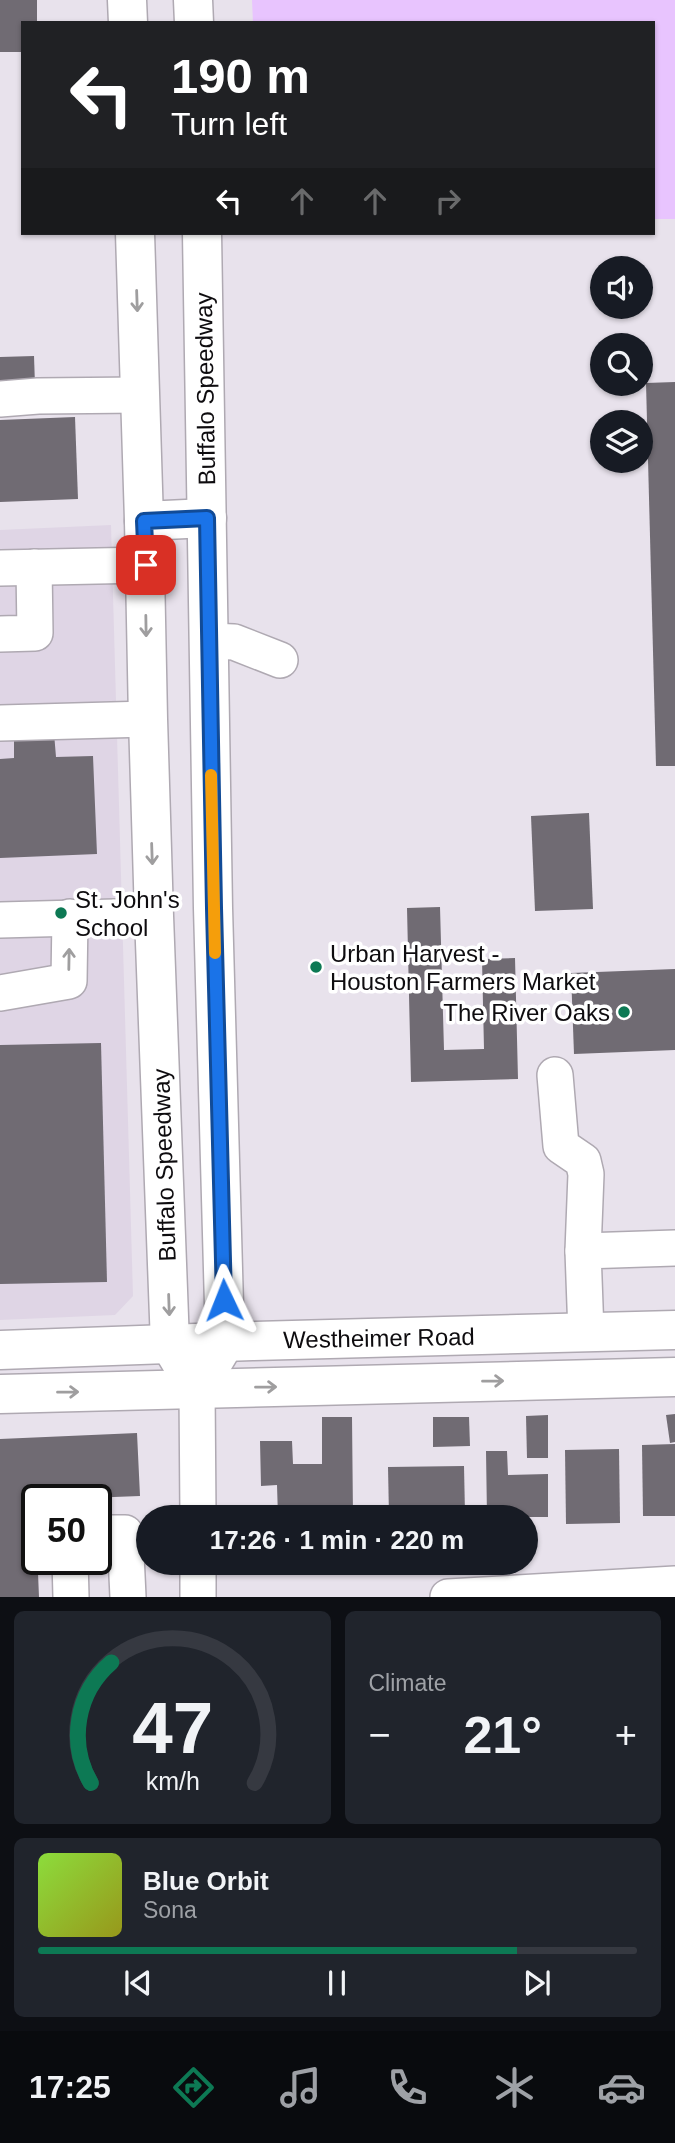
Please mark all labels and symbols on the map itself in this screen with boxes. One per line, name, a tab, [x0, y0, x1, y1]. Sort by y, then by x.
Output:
one-way arrow	[130, 289, 144, 312]
street label: Buffalo Speedway	[190, 292, 220, 486]
pin	[116, 535, 176, 595]
one-way arrow	[140, 615, 153, 638]
one-way arrow	[145, 842, 158, 865]
place label: St. John's School	[75, 886, 180, 941]
marker: St. John's School	[53, 905, 69, 921]
place label: Urban Harvest - Houston Farmers Market	[330, 940, 596, 995]
one-way arrow	[62, 948, 76, 971]
marker: Urban Harvest - Houston Farmers Market	[308, 959, 324, 975]
place label: The River Oaks	[443, 999, 610, 1026]
marker: The River Oaks	[616, 1004, 632, 1020]
street label: Buffalo Speedway	[147, 1068, 181, 1262]
position arrow	[187, 1263, 261, 1337]
one-way arrow	[163, 1294, 176, 1317]
street label: Westheimer Road	[283, 1323, 475, 1353]
one-way arrow	[481, 1375, 504, 1388]
one-way arrow	[254, 1380, 277, 1394]
one-way arrow	[56, 1385, 79, 1399]
speed limit sign: 50	[21, 1484, 112, 1575]

